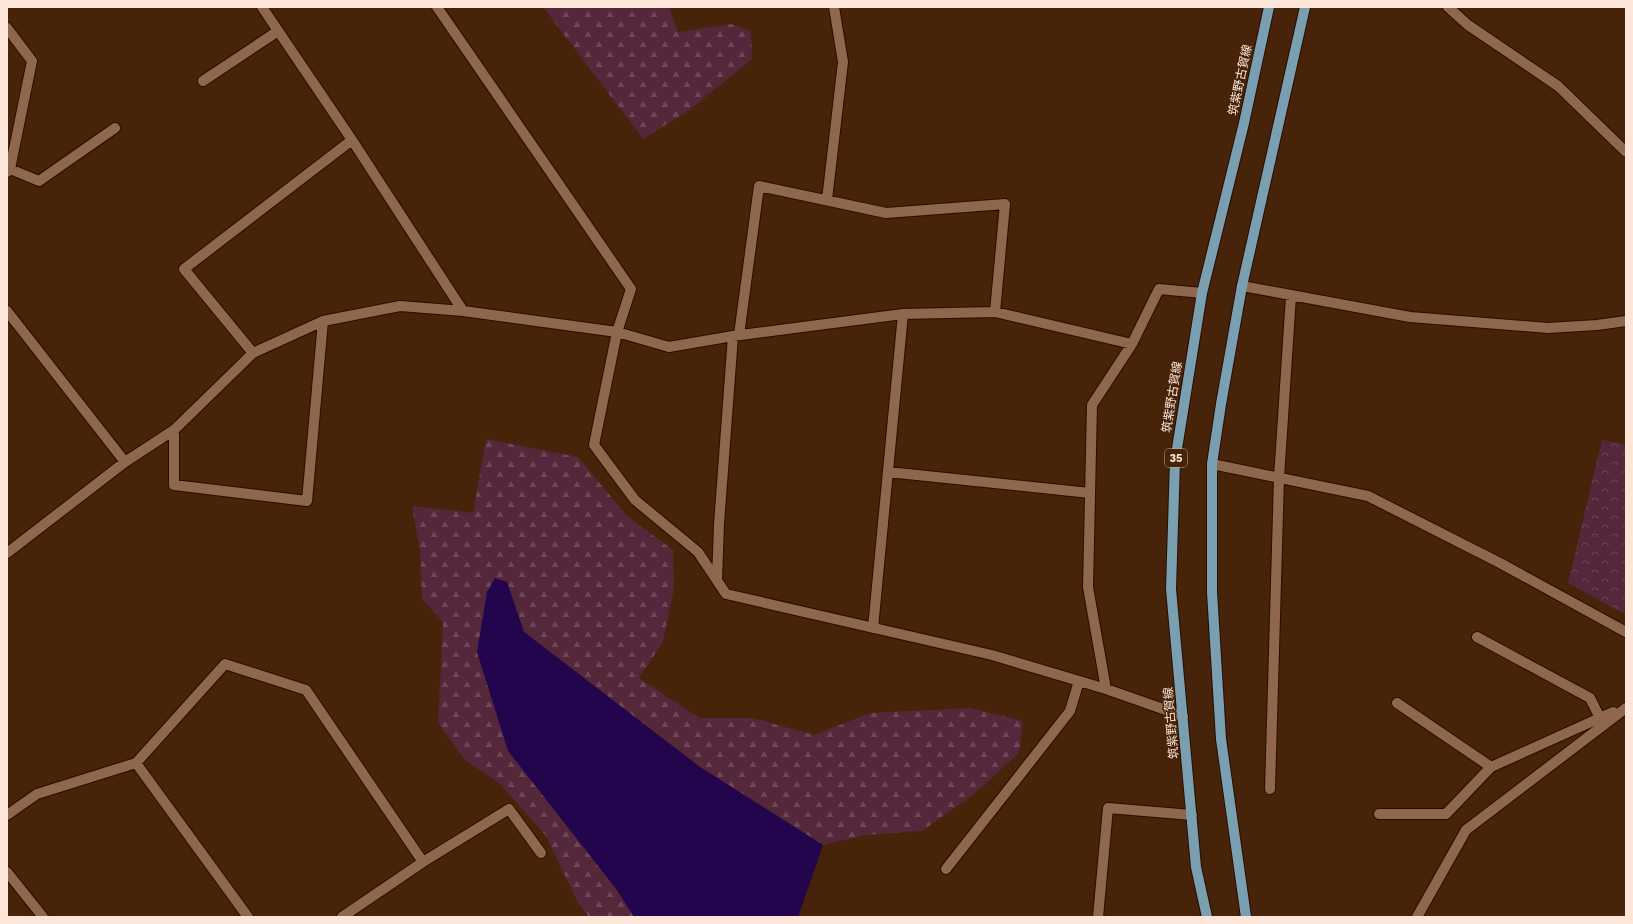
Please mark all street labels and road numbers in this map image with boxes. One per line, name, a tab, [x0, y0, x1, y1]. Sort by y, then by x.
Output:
street label: 筑紫野古賀線	[1226, 43, 1254, 117]
street label: 筑紫野古賀線	[1159, 360, 1185, 434]
road number: 35	[1165, 449, 1187, 467]
street label: 筑紫野古賀線	[1161, 687, 1181, 759]

